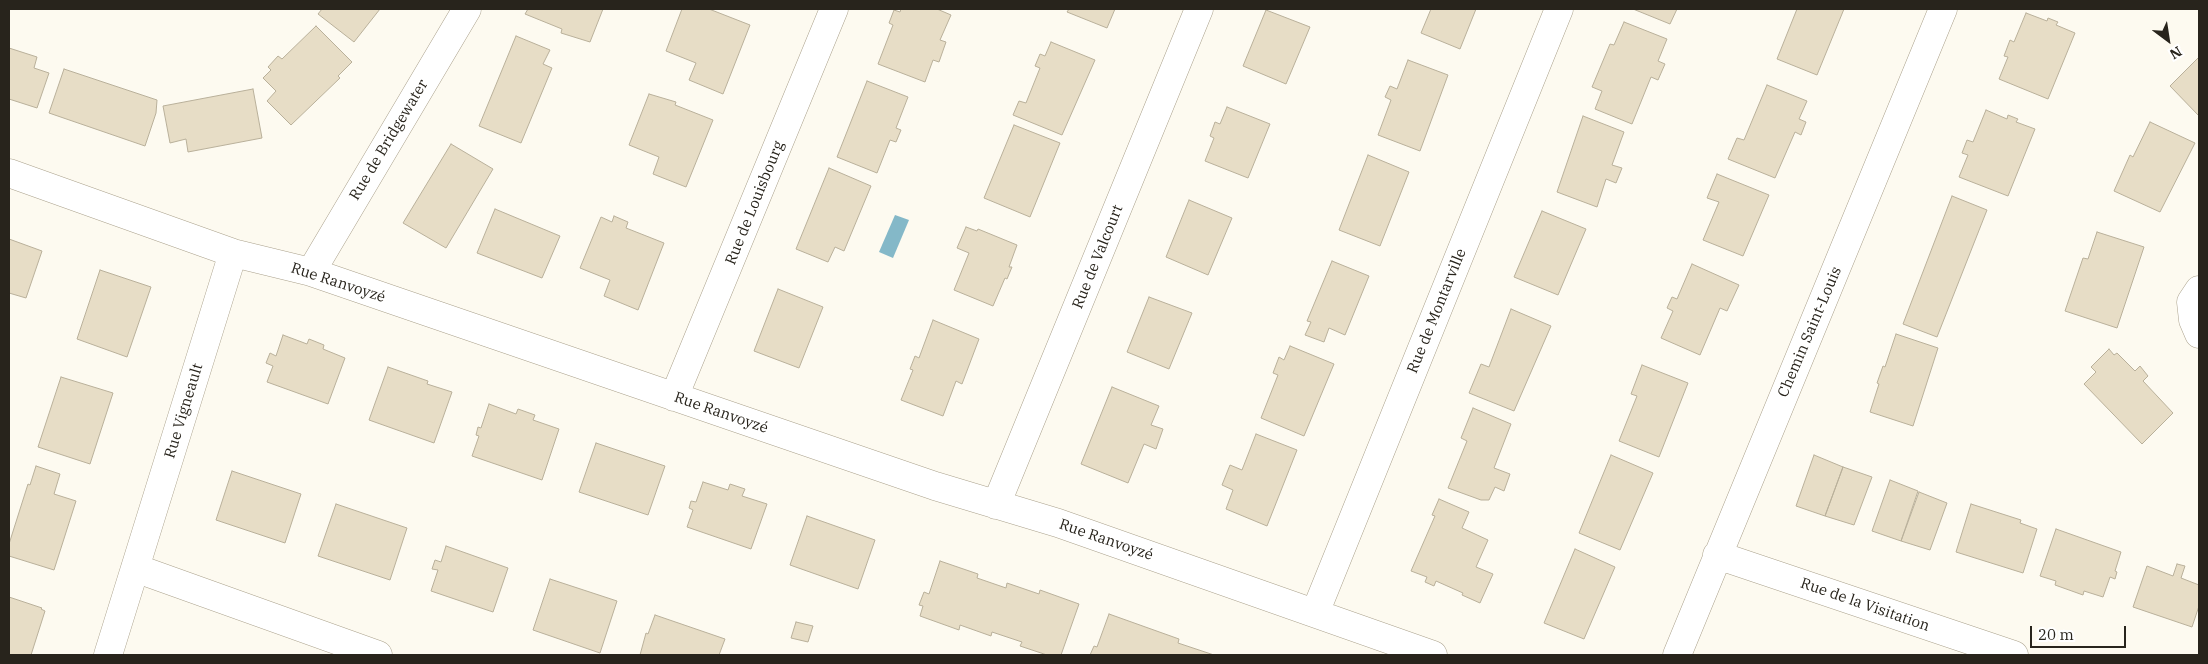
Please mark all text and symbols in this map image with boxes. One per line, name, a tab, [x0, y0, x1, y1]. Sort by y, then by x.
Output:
north arrow	[2143, 15, 2193, 65]
text: N	[2166, 42, 2185, 63]
street label: Rue de Bridgewater	[346, 76, 432, 204]
street label: Rue de Louisbourg	[722, 139, 788, 267]
street label: Rue de Valcourt	[1069, 202, 1127, 312]
street label: Rue de Montarville	[1404, 246, 1470, 376]
street label: Rue Ranvoyzé	[289, 259, 387, 307]
street label: Chemin Saint-Louis	[1774, 264, 1846, 400]
street label: Rue Vigneault	[161, 361, 207, 461]
street label: Rue Ranvoyzé	[672, 388, 770, 438]
street label: Rue Ranvoyzé	[1057, 515, 1155, 565]
street label: Rue de la Visitation	[1798, 574, 1932, 636]
scale bar	[2033, 616, 2129, 648]
text: 20 m	[2038, 625, 2074, 644]

